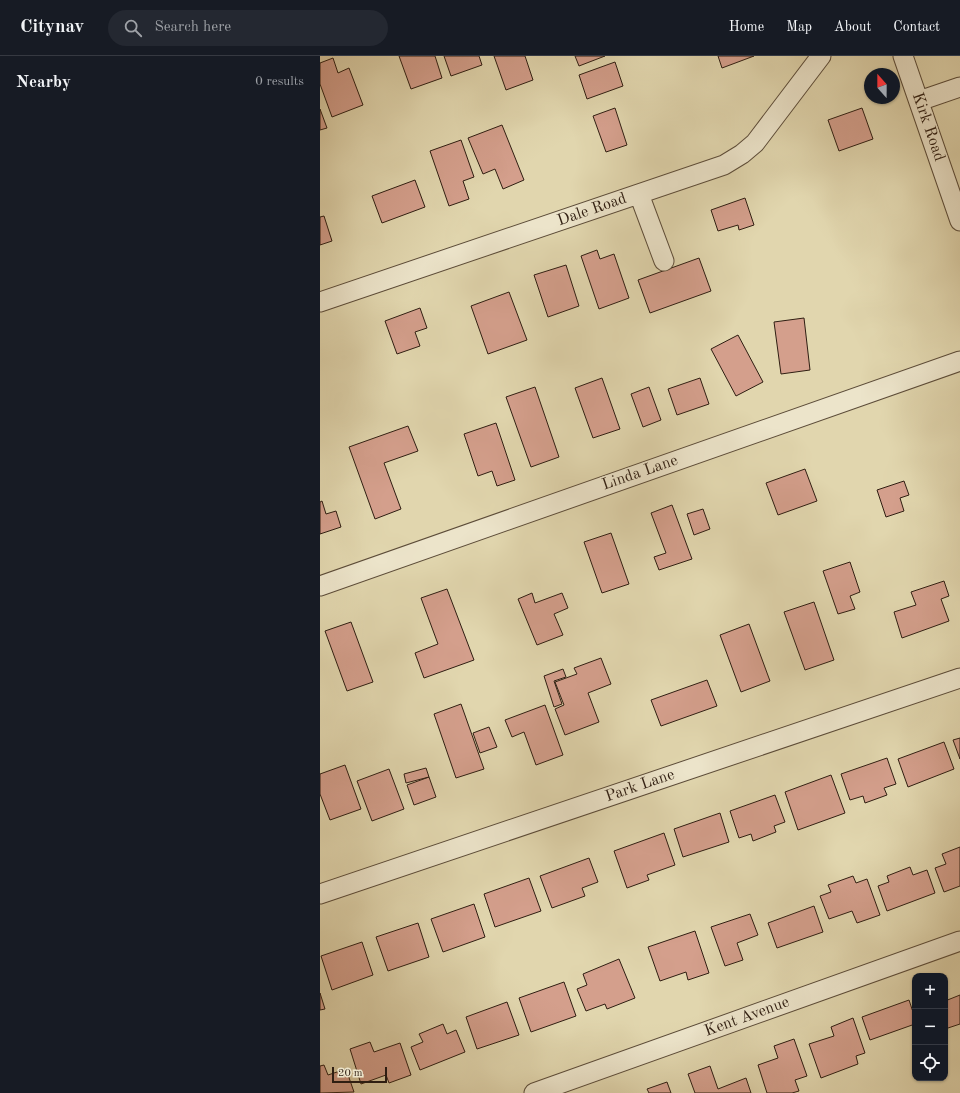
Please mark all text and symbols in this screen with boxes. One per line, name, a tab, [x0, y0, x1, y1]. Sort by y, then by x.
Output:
search box	[108, 10, 388, 46]
icon: search	[122, 17, 144, 39]
text: Citynav	[20, 18, 84, 37]
text: Search here	[154, 20, 231, 35]
text: Home	[729, 20, 764, 34]
text: Map	[786, 20, 812, 34]
text: About	[834, 20, 871, 34]
text: Contact	[893, 20, 940, 34]
north arrow	[864, 68, 900, 104]
text: Nearby	[16, 74, 71, 91]
text: 0 results	[255, 75, 304, 88]
street label: Kirk Road	[909, 91, 947, 163]
street label: Dale Road	[555, 191, 629, 229]
street label: Linda Lane	[600, 453, 680, 493]
street label: Park Lane	[603, 767, 677, 805]
map controls	[912, 973, 948, 1081]
button: +	[912, 973, 948, 1009]
street label: Kent Avenue	[702, 994, 792, 1040]
button: −	[912, 1009, 948, 1045]
button: locate	[912, 1045, 948, 1081]
scale bar	[332, 1065, 387, 1084]
text: 20 m	[338, 1068, 363, 1079]

